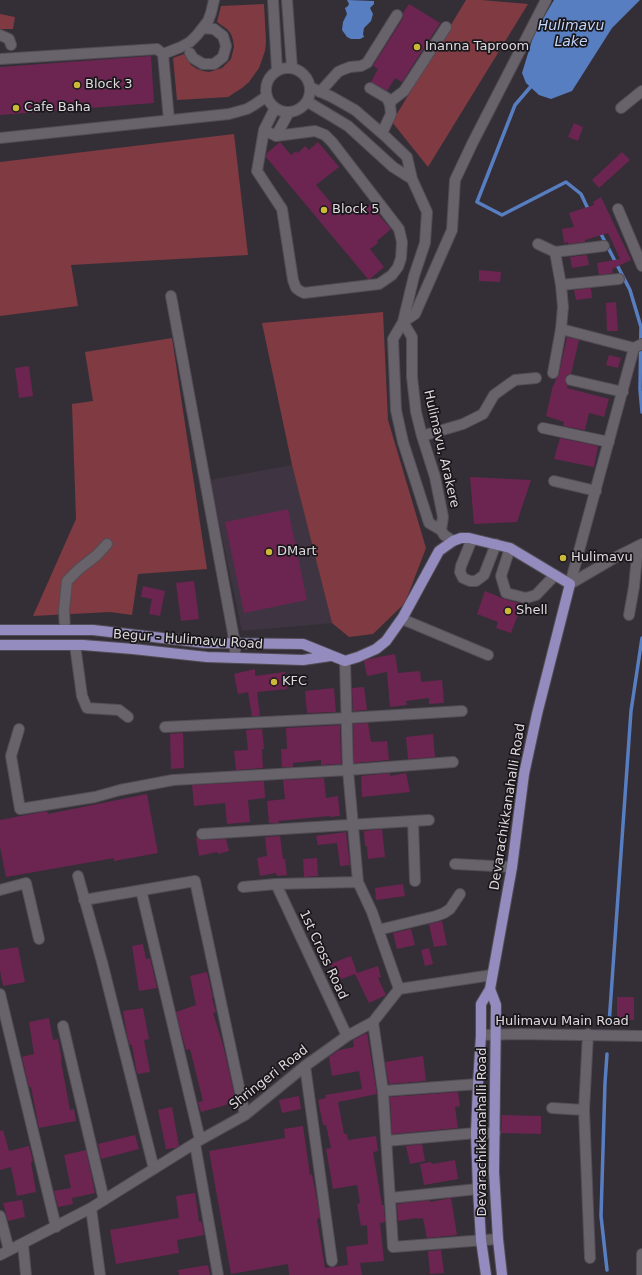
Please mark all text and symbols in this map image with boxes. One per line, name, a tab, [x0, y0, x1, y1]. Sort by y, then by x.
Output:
water label: Hulimavu Lake	[538, 18, 604, 50]
place label: Inanna Taproom	[425, 39, 529, 55]
marker: Inanna Taproom	[412, 42, 422, 52]
place label: Block 3	[85, 77, 133, 93]
marker: Block 3	[72, 80, 82, 90]
place label: Cafe Baha	[24, 100, 91, 116]
marker: Cafe Baha	[11, 103, 21, 113]
place label: Block 5	[332, 202, 380, 218]
marker: Block 5	[319, 205, 329, 215]
street label: Hulimavu, Arakere	[420, 389, 462, 509]
place label: DMart	[277, 544, 317, 560]
marker: DMart	[264, 547, 274, 557]
place label: Hulimavu	[571, 550, 633, 566]
marker: Hulimavu	[558, 553, 568, 563]
place label: Shell	[516, 603, 548, 619]
marker: Shell	[503, 606, 513, 616]
street label: Begur - Hulimavu Road	[113, 627, 263, 653]
place label: KFC	[282, 674, 307, 690]
marker: KFC	[269, 677, 279, 687]
street label: Devarachikkanahalli Road	[487, 722, 529, 892]
street label: 1st Cross Road	[296, 908, 350, 1002]
street label: Hulimavu Main Road	[495, 1014, 629, 1030]
street label: Shringeri Road	[227, 1042, 311, 1114]
street label: Devarachikkanahalli Road	[475, 1048, 491, 1216]

